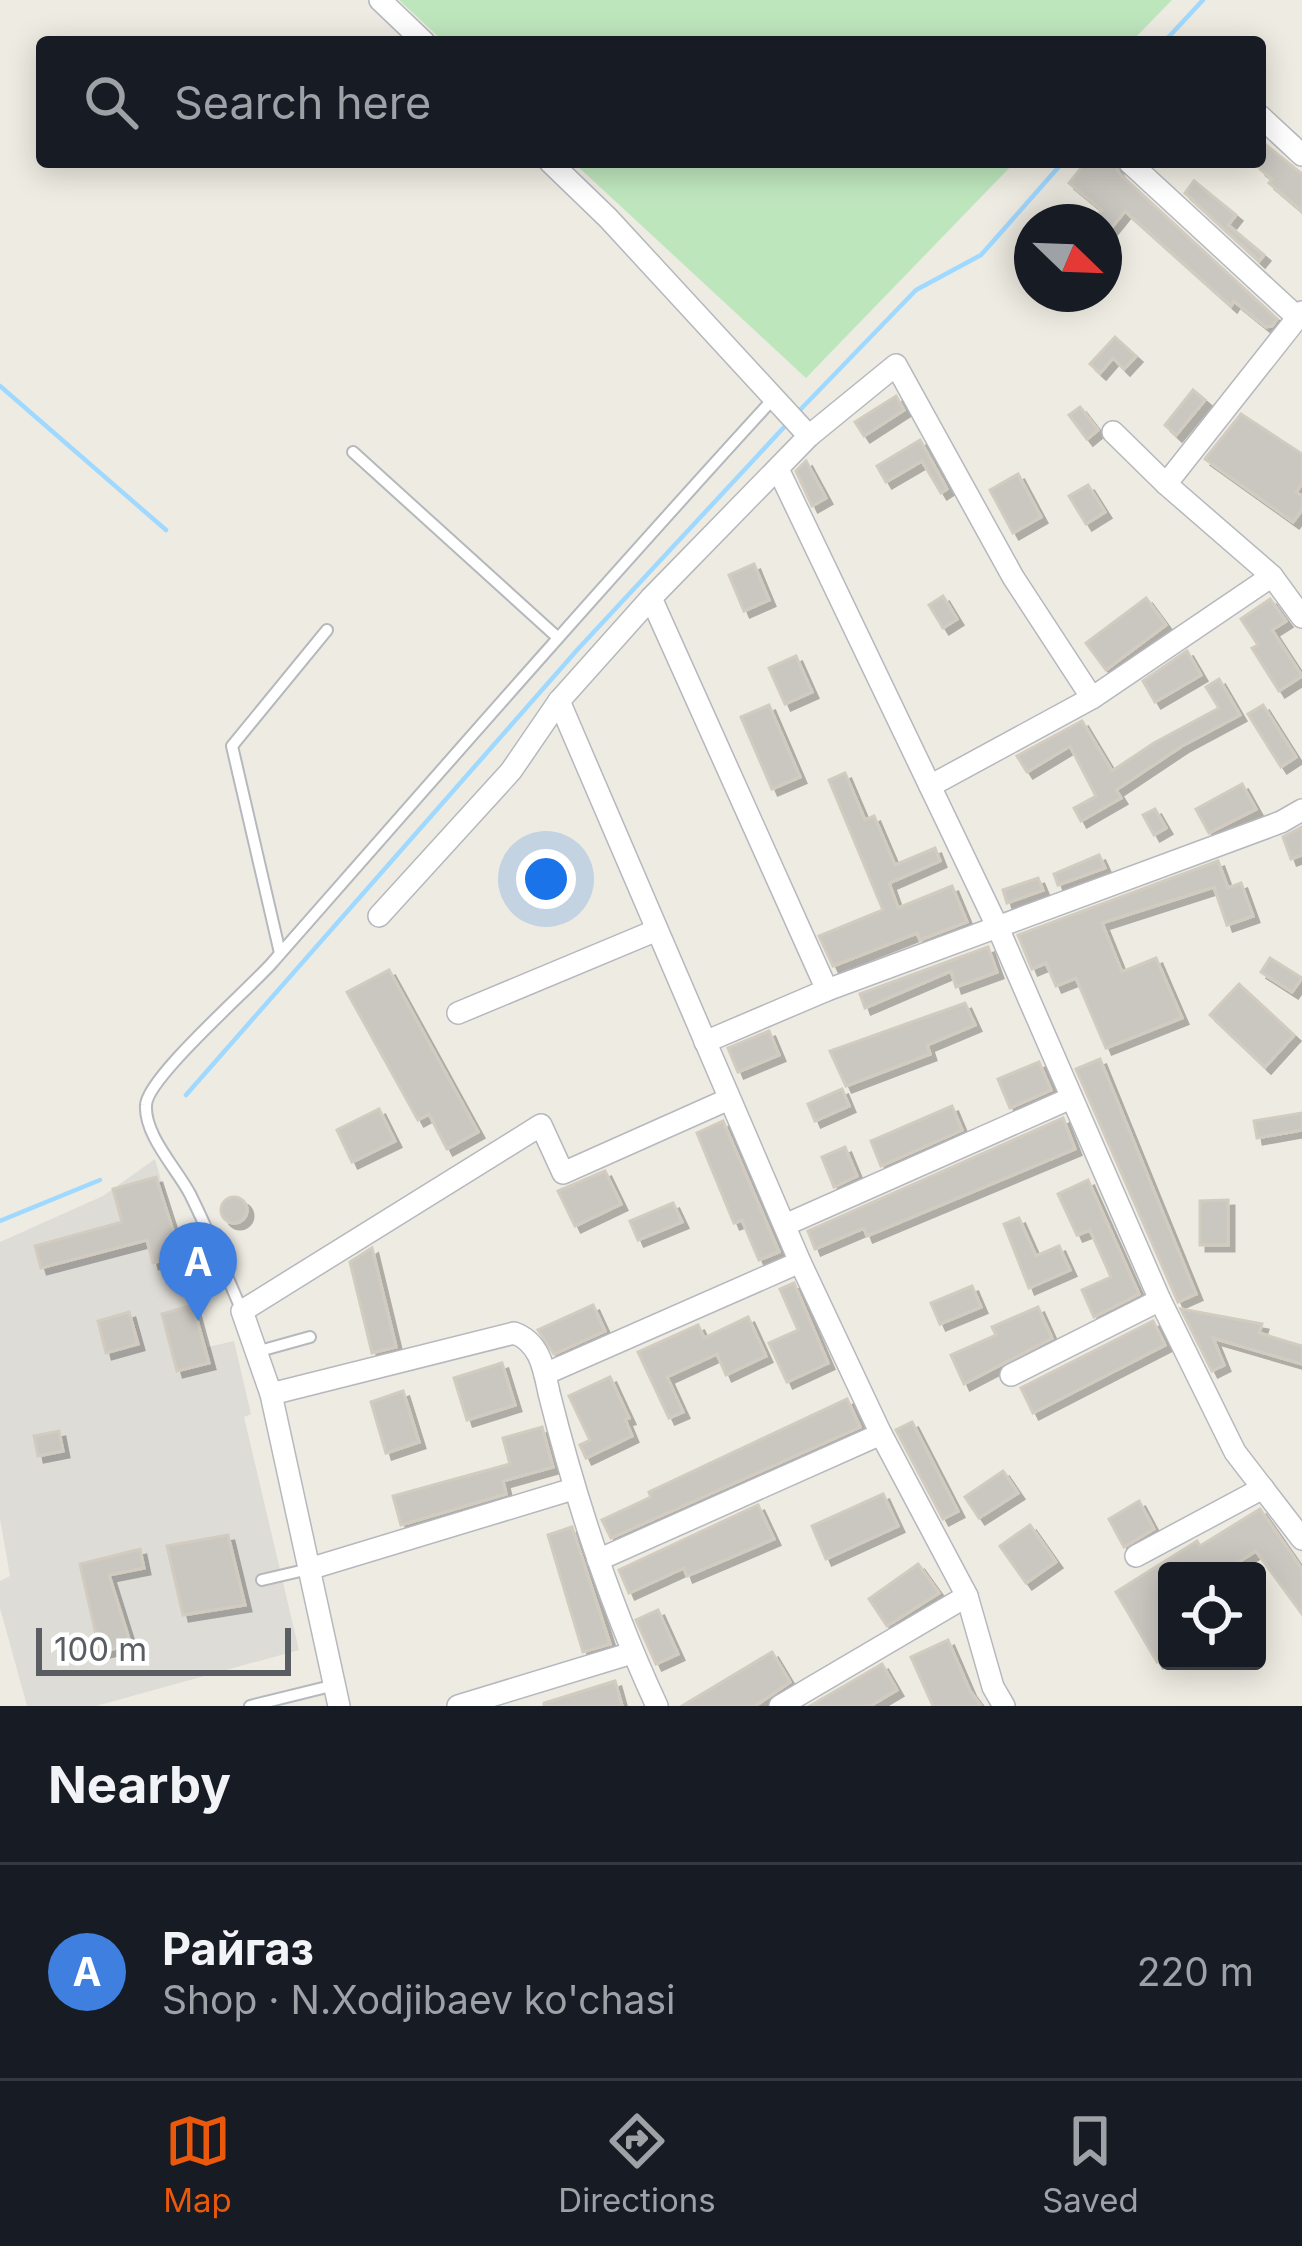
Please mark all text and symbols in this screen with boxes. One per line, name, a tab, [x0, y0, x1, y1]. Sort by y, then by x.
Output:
search box	[36, 36, 1266, 168]
icon: search	[78, 69, 144, 135]
text: Search here	[174, 75, 431, 130]
north arrow	[1014, 204, 1122, 312]
your location	[516, 849, 576, 909]
pin: A	[159, 1222, 237, 1321]
map controls	[1158, 1562, 1266, 1670]
button: locate	[1158, 1562, 1266, 1670]
scale bar	[36, 1622, 291, 1675]
text: 100 m	[54, 1629, 147, 1669]
text: Nearby	[48, 1754, 231, 1815]
text: Райгаз	[162, 1921, 314, 1976]
text: A	[72, 1948, 102, 1995]
text: 220 m	[1137, 1948, 1254, 1995]
text: Shop · N.Xodjibaev ko'chasi	[162, 1976, 676, 2023]
tab: Map	[163, 2108, 232, 2220]
tab: Directions	[558, 2108, 716, 2220]
tab: Saved	[1042, 2108, 1139, 2220]

